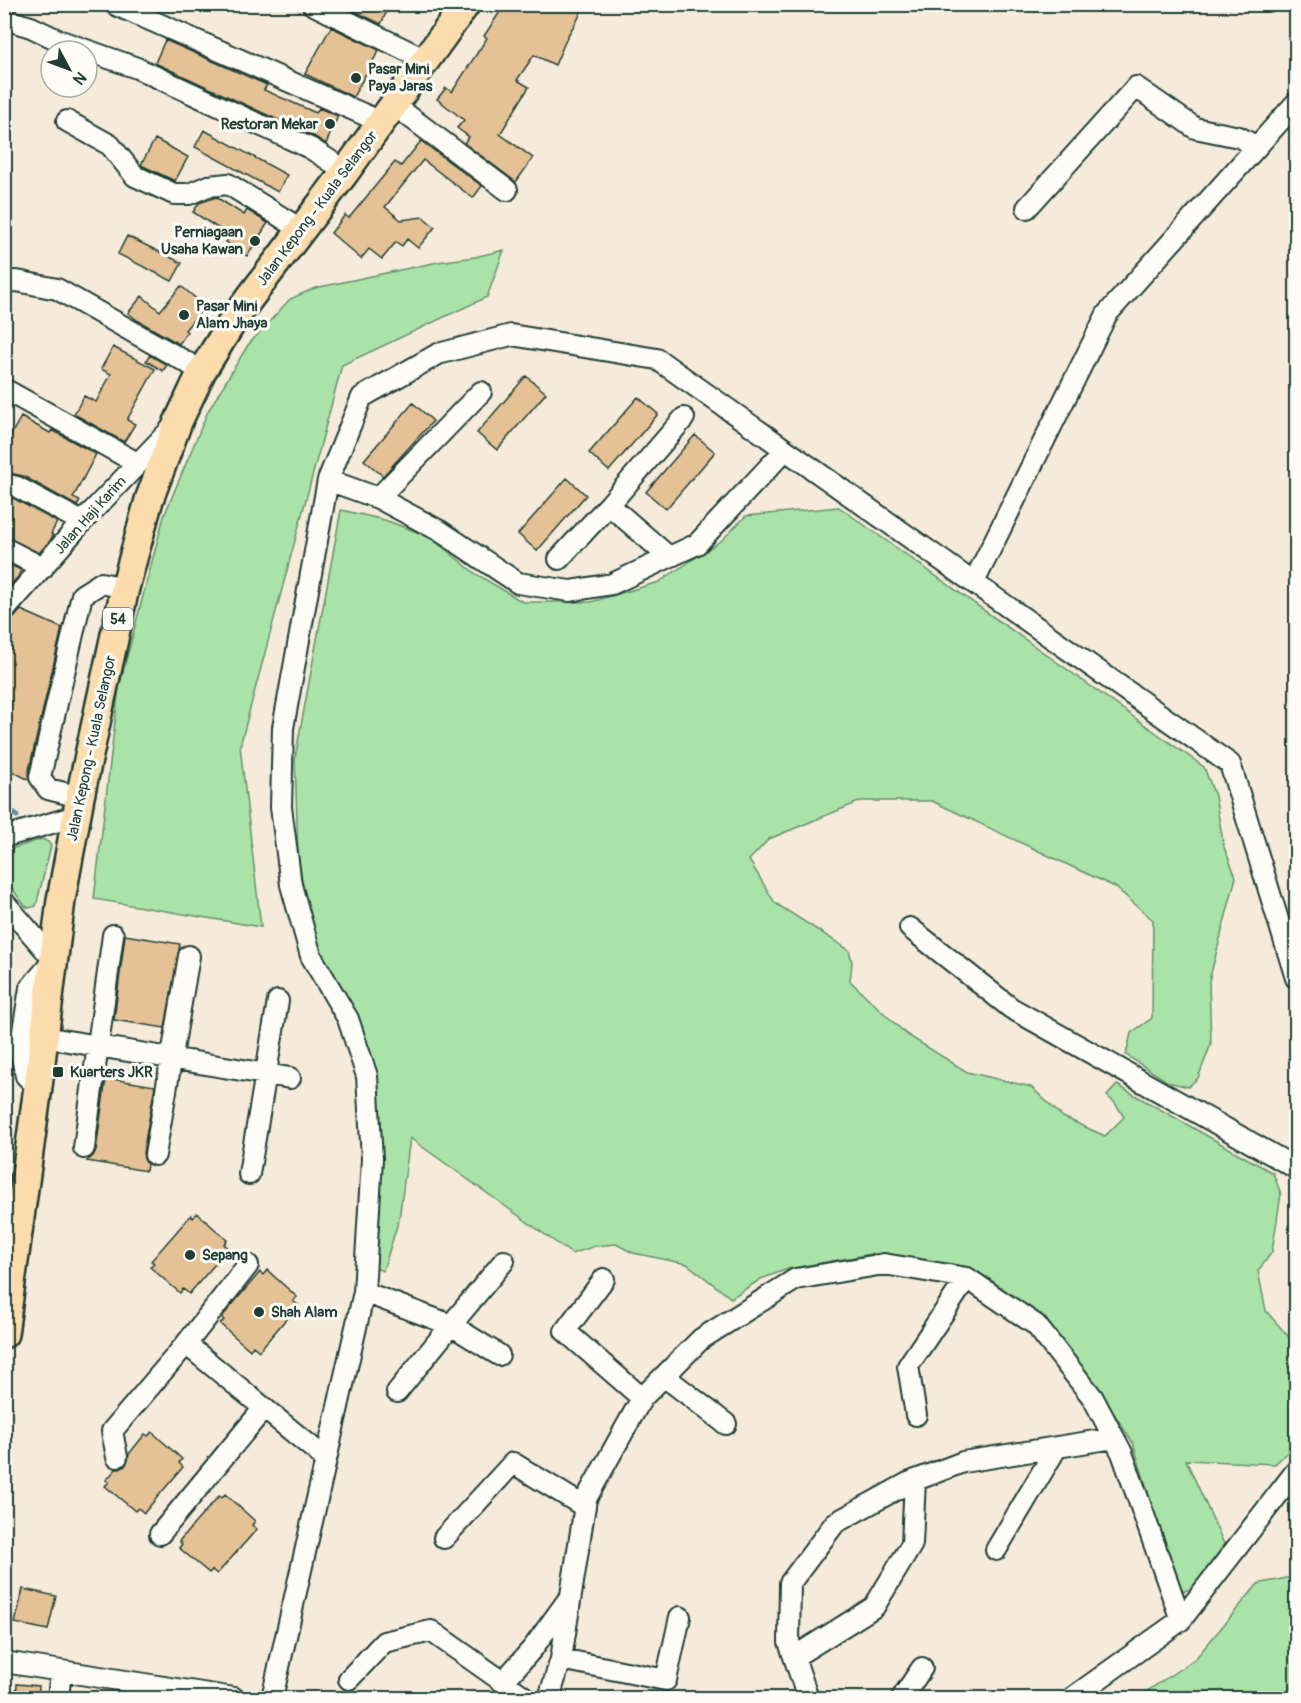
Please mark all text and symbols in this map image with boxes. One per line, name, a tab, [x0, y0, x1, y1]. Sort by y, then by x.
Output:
north arrow	[39, 39, 99, 99]
place label: Pasar Mini Paya Jaras	[368, 60, 433, 96]
text: N	[68, 68, 91, 89]
marker: Pasar Mini Paya Jaras	[349, 71, 363, 85]
place label: Restoran Mekar	[221, 115, 319, 134]
marker: Restoran Mekar	[323, 117, 337, 131]
street label: Jalan Kepong - Kuala Selangor	[253, 126, 382, 290]
place label: Perniagaan Usaha Kawan	[161, 223, 244, 259]
marker: Perniagaan Usaha Kawan	[248, 234, 262, 248]
place label: Pasar Mini Alam Jhaya	[196, 297, 267, 333]
marker: Pasar Mini Alam Jhaya	[177, 308, 191, 322]
street label: Jalan Haji Karim	[50, 472, 131, 558]
road number: 54	[103, 608, 133, 630]
street label: Jalan Kepong - Kuala Selangor	[63, 653, 121, 843]
place label: Kuarters JKR	[70, 1063, 153, 1082]
marker: Kuarters JKR	[51, 1065, 65, 1079]
place label: Sepang	[202, 1246, 248, 1265]
marker: Sepang	[183, 1248, 197, 1262]
place label: Shah Alam	[271, 1303, 338, 1322]
marker: Shah Alam	[252, 1305, 266, 1319]

